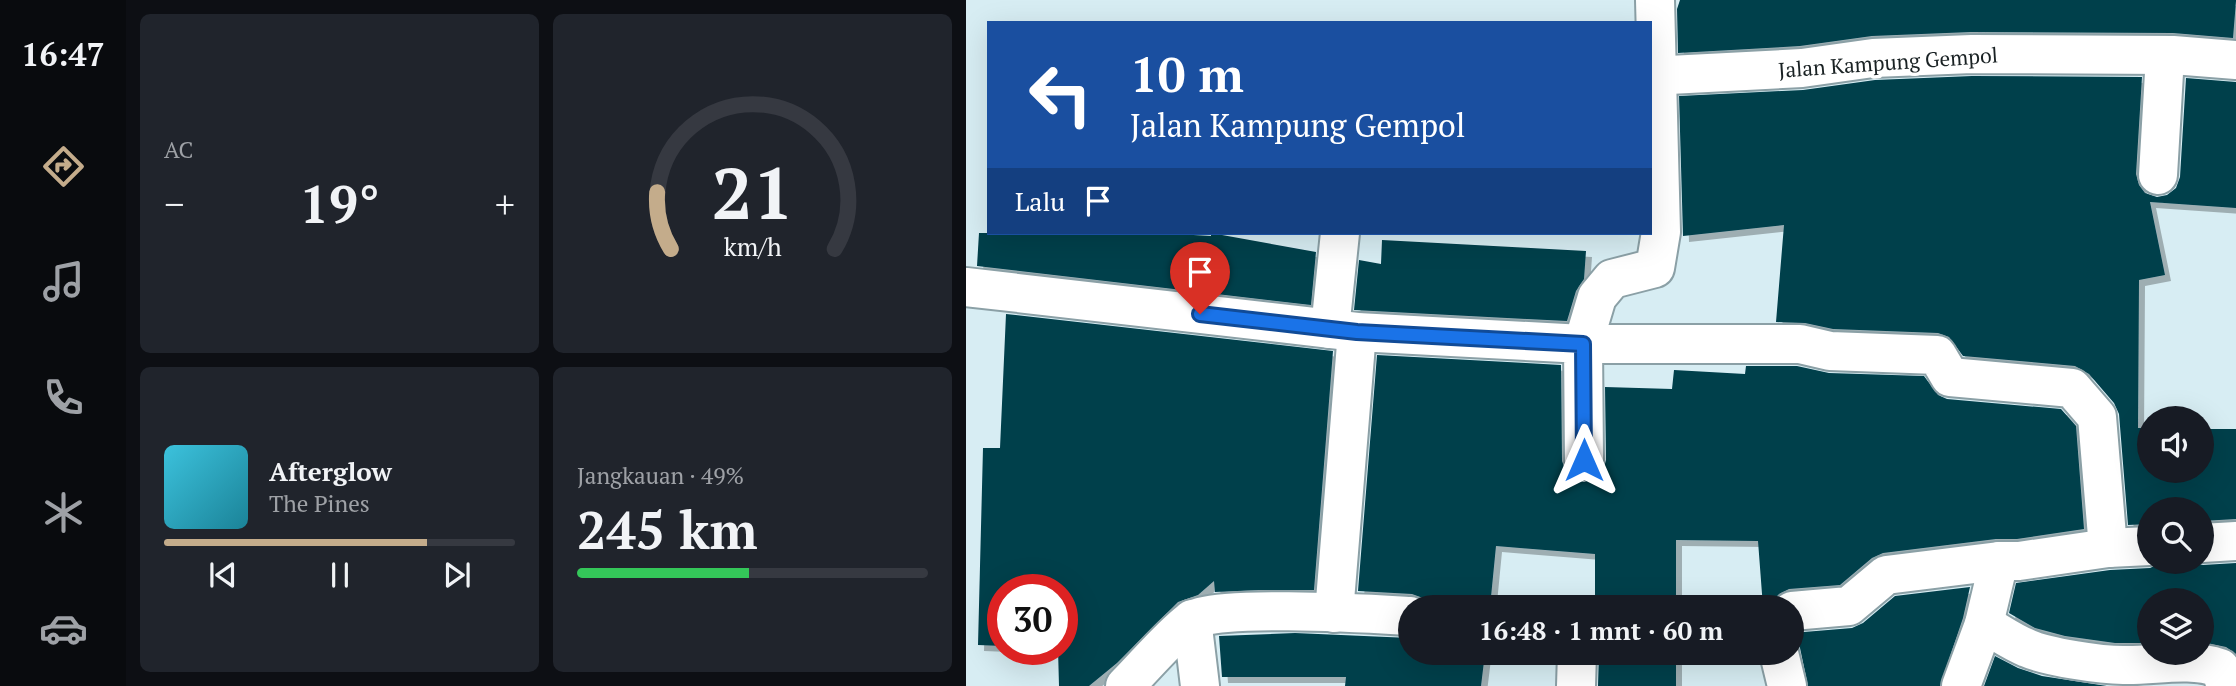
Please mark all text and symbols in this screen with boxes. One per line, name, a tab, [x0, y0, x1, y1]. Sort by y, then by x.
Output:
text: 16:47	[21, 33, 105, 75]
street label: Jalan Kampung Gempol	[1777, 40, 1999, 84]
text: 10 m	[1130, 41, 1244, 106]
icon: left	[1015, 49, 1106, 140]
text: Jalan Kampung Gempol	[1130, 104, 1465, 146]
text: AC	[164, 134, 193, 165]
icon: directions	[39, 142, 88, 191]
text: 21	[711, 144, 794, 241]
text: 19°	[299, 169, 380, 238]
text: −	[164, 179, 184, 229]
text: +	[495, 179, 515, 229]
icon: arrive	[1079, 182, 1117, 220]
text: Lalu	[1015, 184, 1065, 218]
text: km/h	[724, 230, 782, 263]
pin	[1170, 242, 1230, 314]
icon: arrive	[1181, 253, 1219, 291]
icon: music	[39, 257, 88, 306]
icon: phone	[39, 373, 88, 422]
map controls	[2137, 406, 2214, 665]
button: sound	[2137, 406, 2214, 483]
position arrow	[1547, 423, 1621, 497]
text: Afterglow	[269, 454, 392, 488]
text: Jangkauan · 49%	[577, 460, 744, 491]
icon: climate	[39, 488, 88, 537]
text: The Pines	[269, 488, 370, 519]
text: 245 km	[577, 495, 758, 564]
button: search	[2137, 497, 2214, 574]
icon: previous	[204, 556, 242, 594]
icon: pause	[321, 556, 359, 594]
icon: next	[438, 556, 476, 594]
speed limit sign: 30	[987, 574, 1078, 665]
button: layers	[2137, 588, 2214, 665]
icon: car	[39, 604, 88, 653]
text: 16:48 · 1 mnt · 60 m	[1479, 613, 1723, 647]

